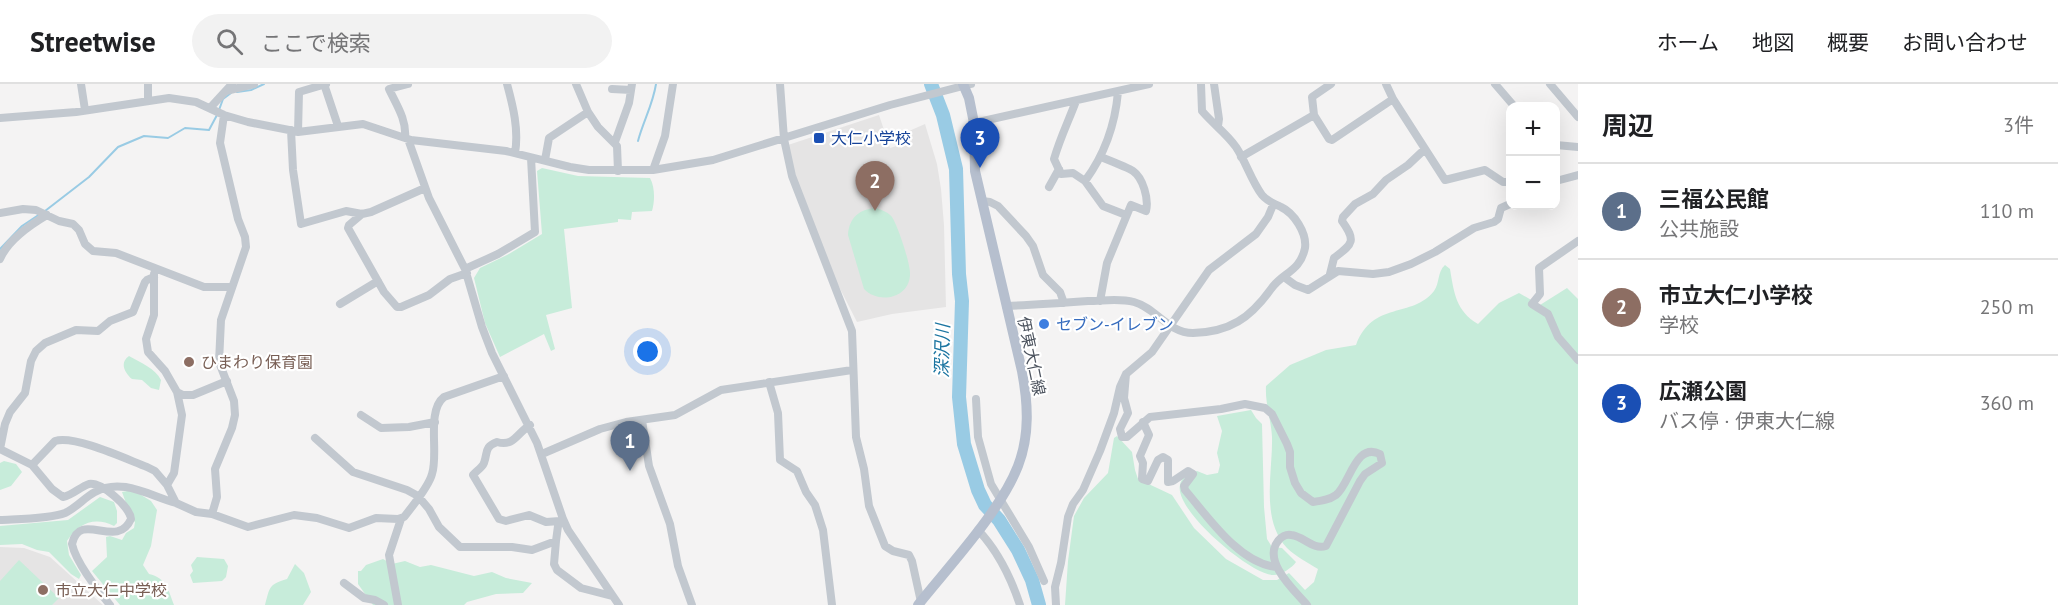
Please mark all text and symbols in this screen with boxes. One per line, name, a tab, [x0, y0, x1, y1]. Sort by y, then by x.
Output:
search box	[192, 14, 612, 68]
text: Streetwise	[30, 23, 156, 60]
icon: search	[213, 25, 246, 58]
text: ここで検索	[261, 29, 371, 57]
text: ホーム	[1657, 29, 1719, 56]
text: 地図	[1752, 29, 1794, 56]
text: 概要	[1827, 29, 1869, 56]
text: お問い合わせ	[1902, 29, 2028, 56]
map controls	[1506, 102, 1560, 210]
button: +	[1506, 102, 1560, 156]
text: 周辺	[1602, 109, 1654, 142]
text: 3件	[2003, 112, 2034, 138]
pin: 3	[960, 118, 1000, 168]
place label: 大仁小学校	[831, 128, 911, 148]
marker: 大仁小学校	[812, 131, 826, 145]
button: −	[1506, 156, 1560, 210]
pin: 2	[856, 162, 894, 211]
text: 三福公民館	[1659, 185, 1769, 213]
text: 1	[1616, 198, 1627, 224]
text: 110 m	[1980, 198, 2034, 224]
text: 公共施設	[1659, 216, 1739, 242]
text: 市立大仁小学校	[1659, 281, 1813, 309]
text: 2	[1616, 294, 1627, 320]
text: 250 m	[1980, 294, 2034, 320]
text: 学校	[1659, 312, 1699, 338]
place label: セブン-イレブン	[1056, 314, 1174, 334]
street label: 伊東大仁線	[1014, 315, 1050, 397]
marker: セブン-イレブン	[1037, 317, 1051, 331]
water label: 深沢川	[930, 322, 954, 378]
your location	[633, 337, 662, 366]
place label: ひまわり保育園	[201, 352, 313, 372]
marker: ひまわり保育園	[182, 355, 196, 369]
text: 広瀬公園	[1659, 377, 1747, 405]
text: 3	[1616, 390, 1627, 416]
text: 360 m	[1980, 390, 2034, 416]
text: バス停 · 伊東大仁線	[1659, 408, 1835, 434]
pin: 1	[610, 422, 650, 471]
place label: 市立大仁中学校	[55, 580, 167, 600]
marker: 市立大仁中学校	[36, 583, 50, 597]

